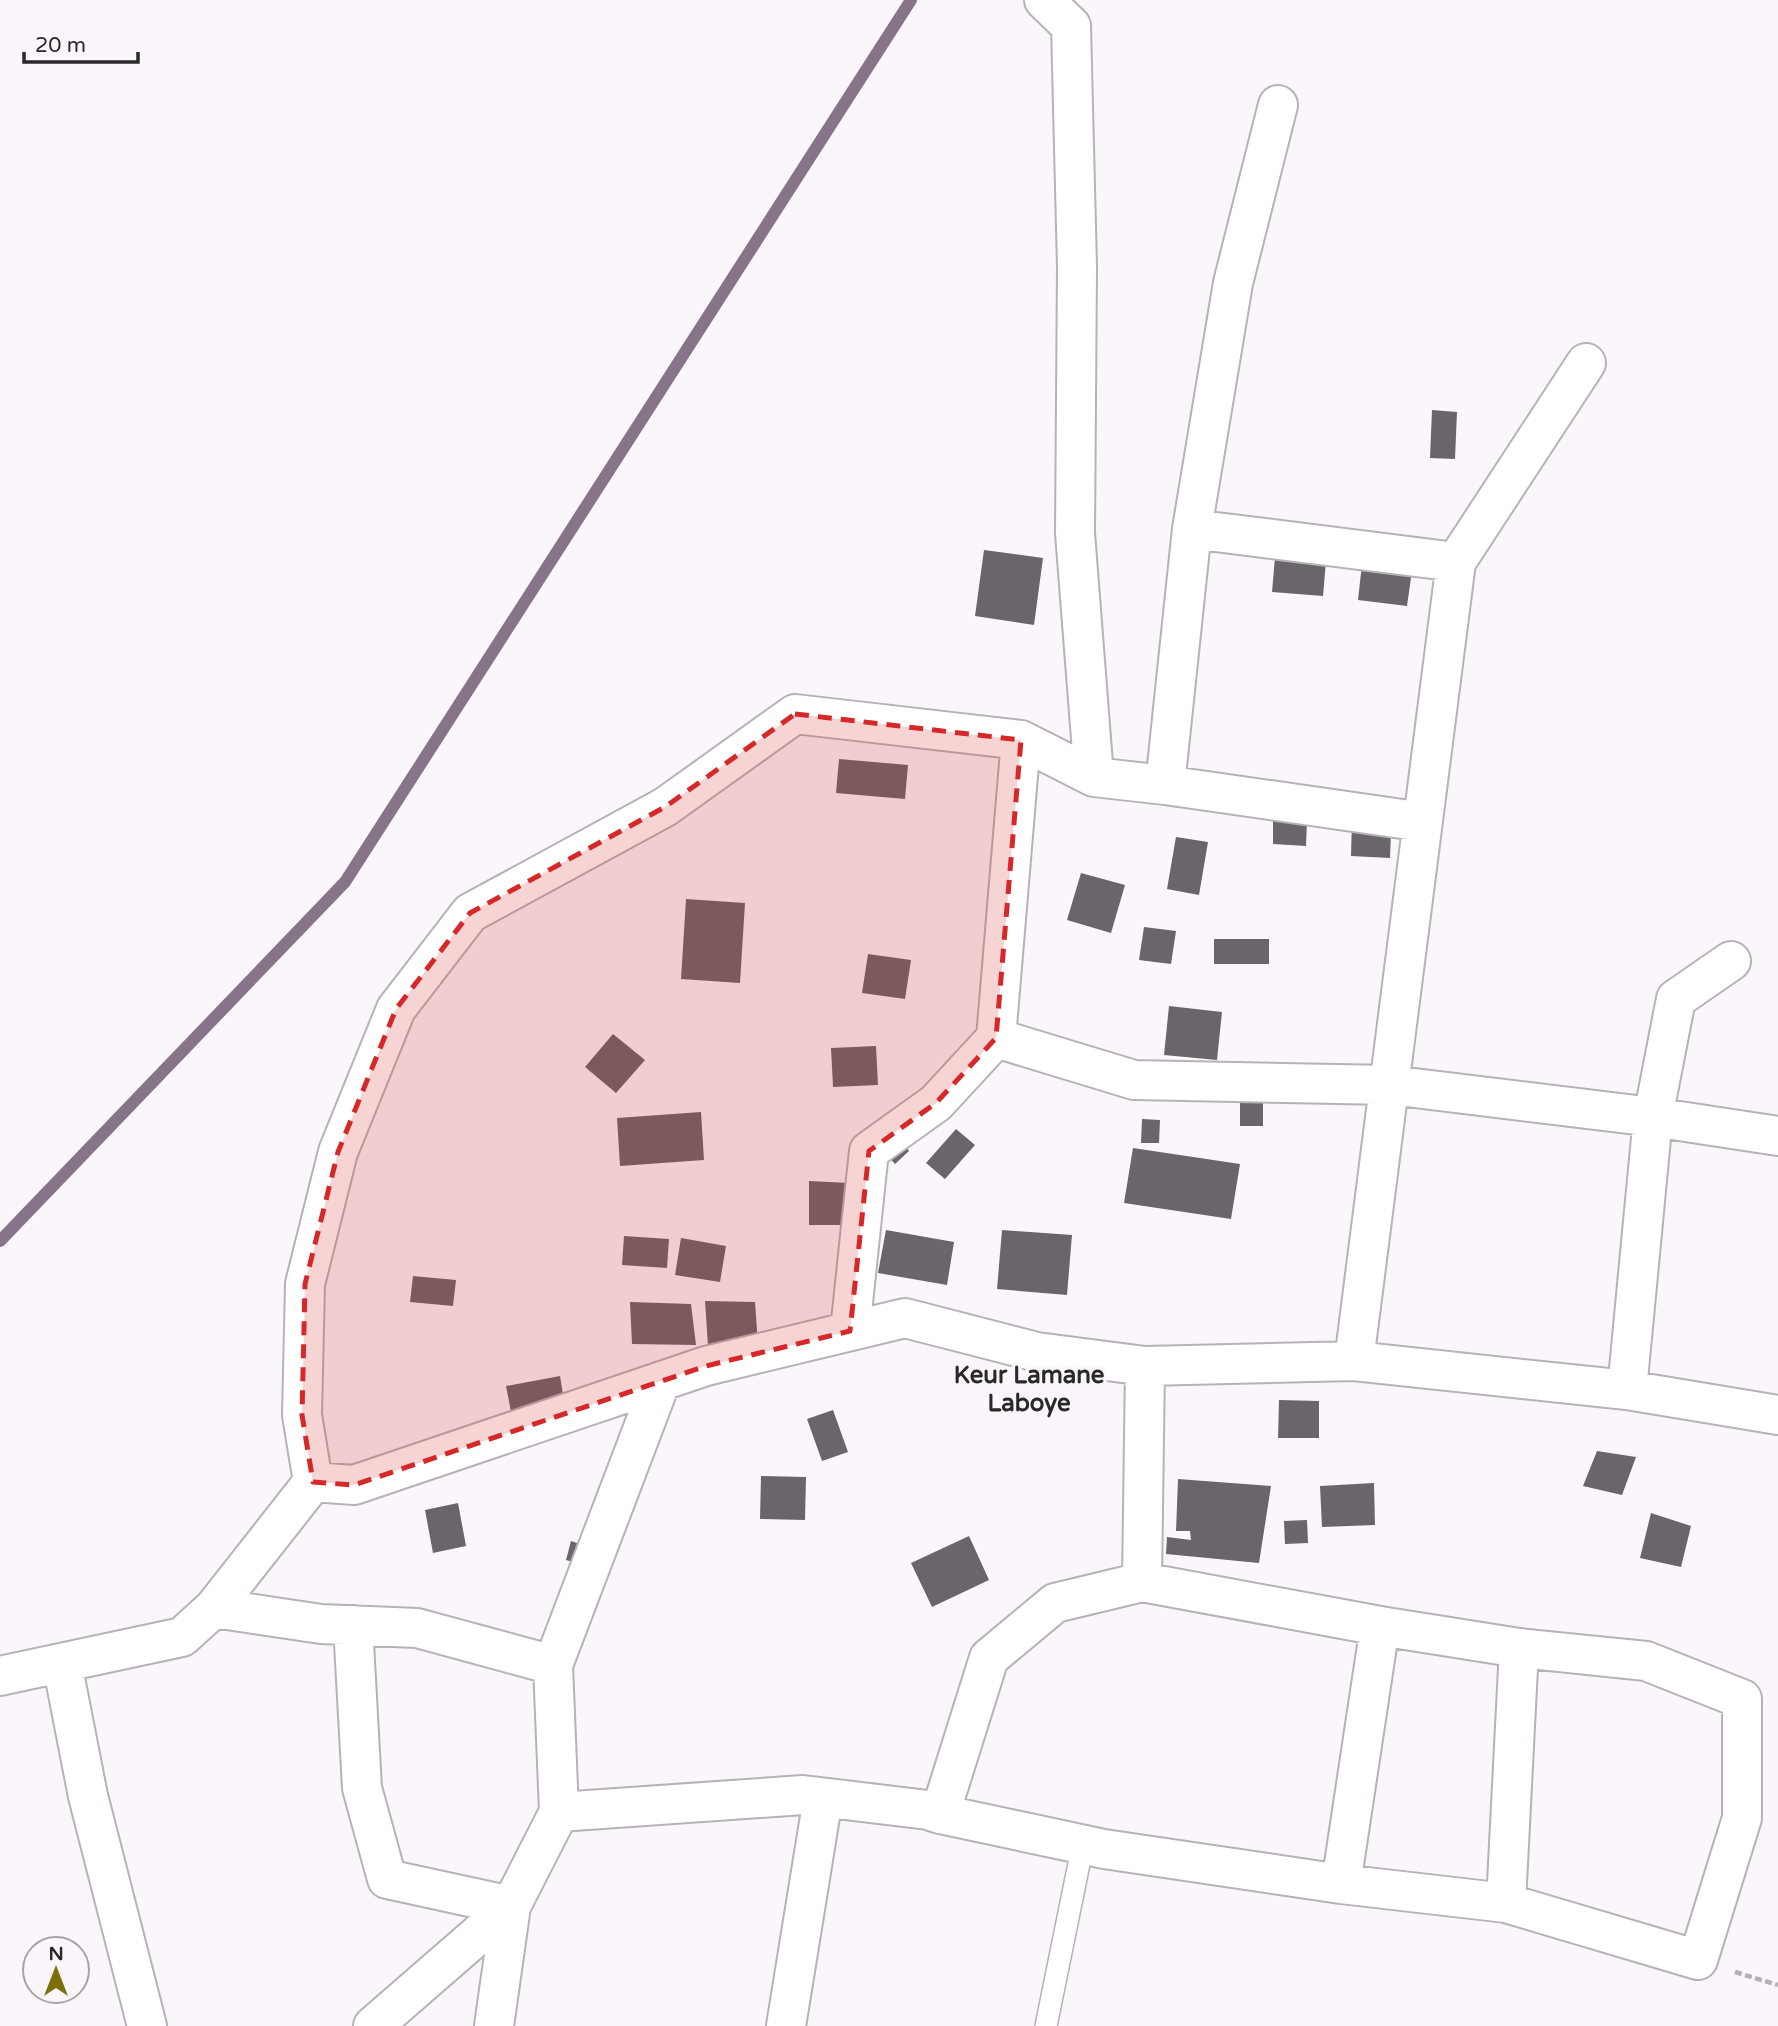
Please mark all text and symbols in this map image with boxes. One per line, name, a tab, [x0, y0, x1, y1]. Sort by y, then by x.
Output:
scale bar	[24, 21, 138, 65]
text: 20 m	[35, 33, 86, 58]
district label: Keur Lamane Laboye	[954, 1361, 1105, 1418]
north arrow	[21, 1935, 91, 2005]
text: N	[48, 1943, 64, 1965]

